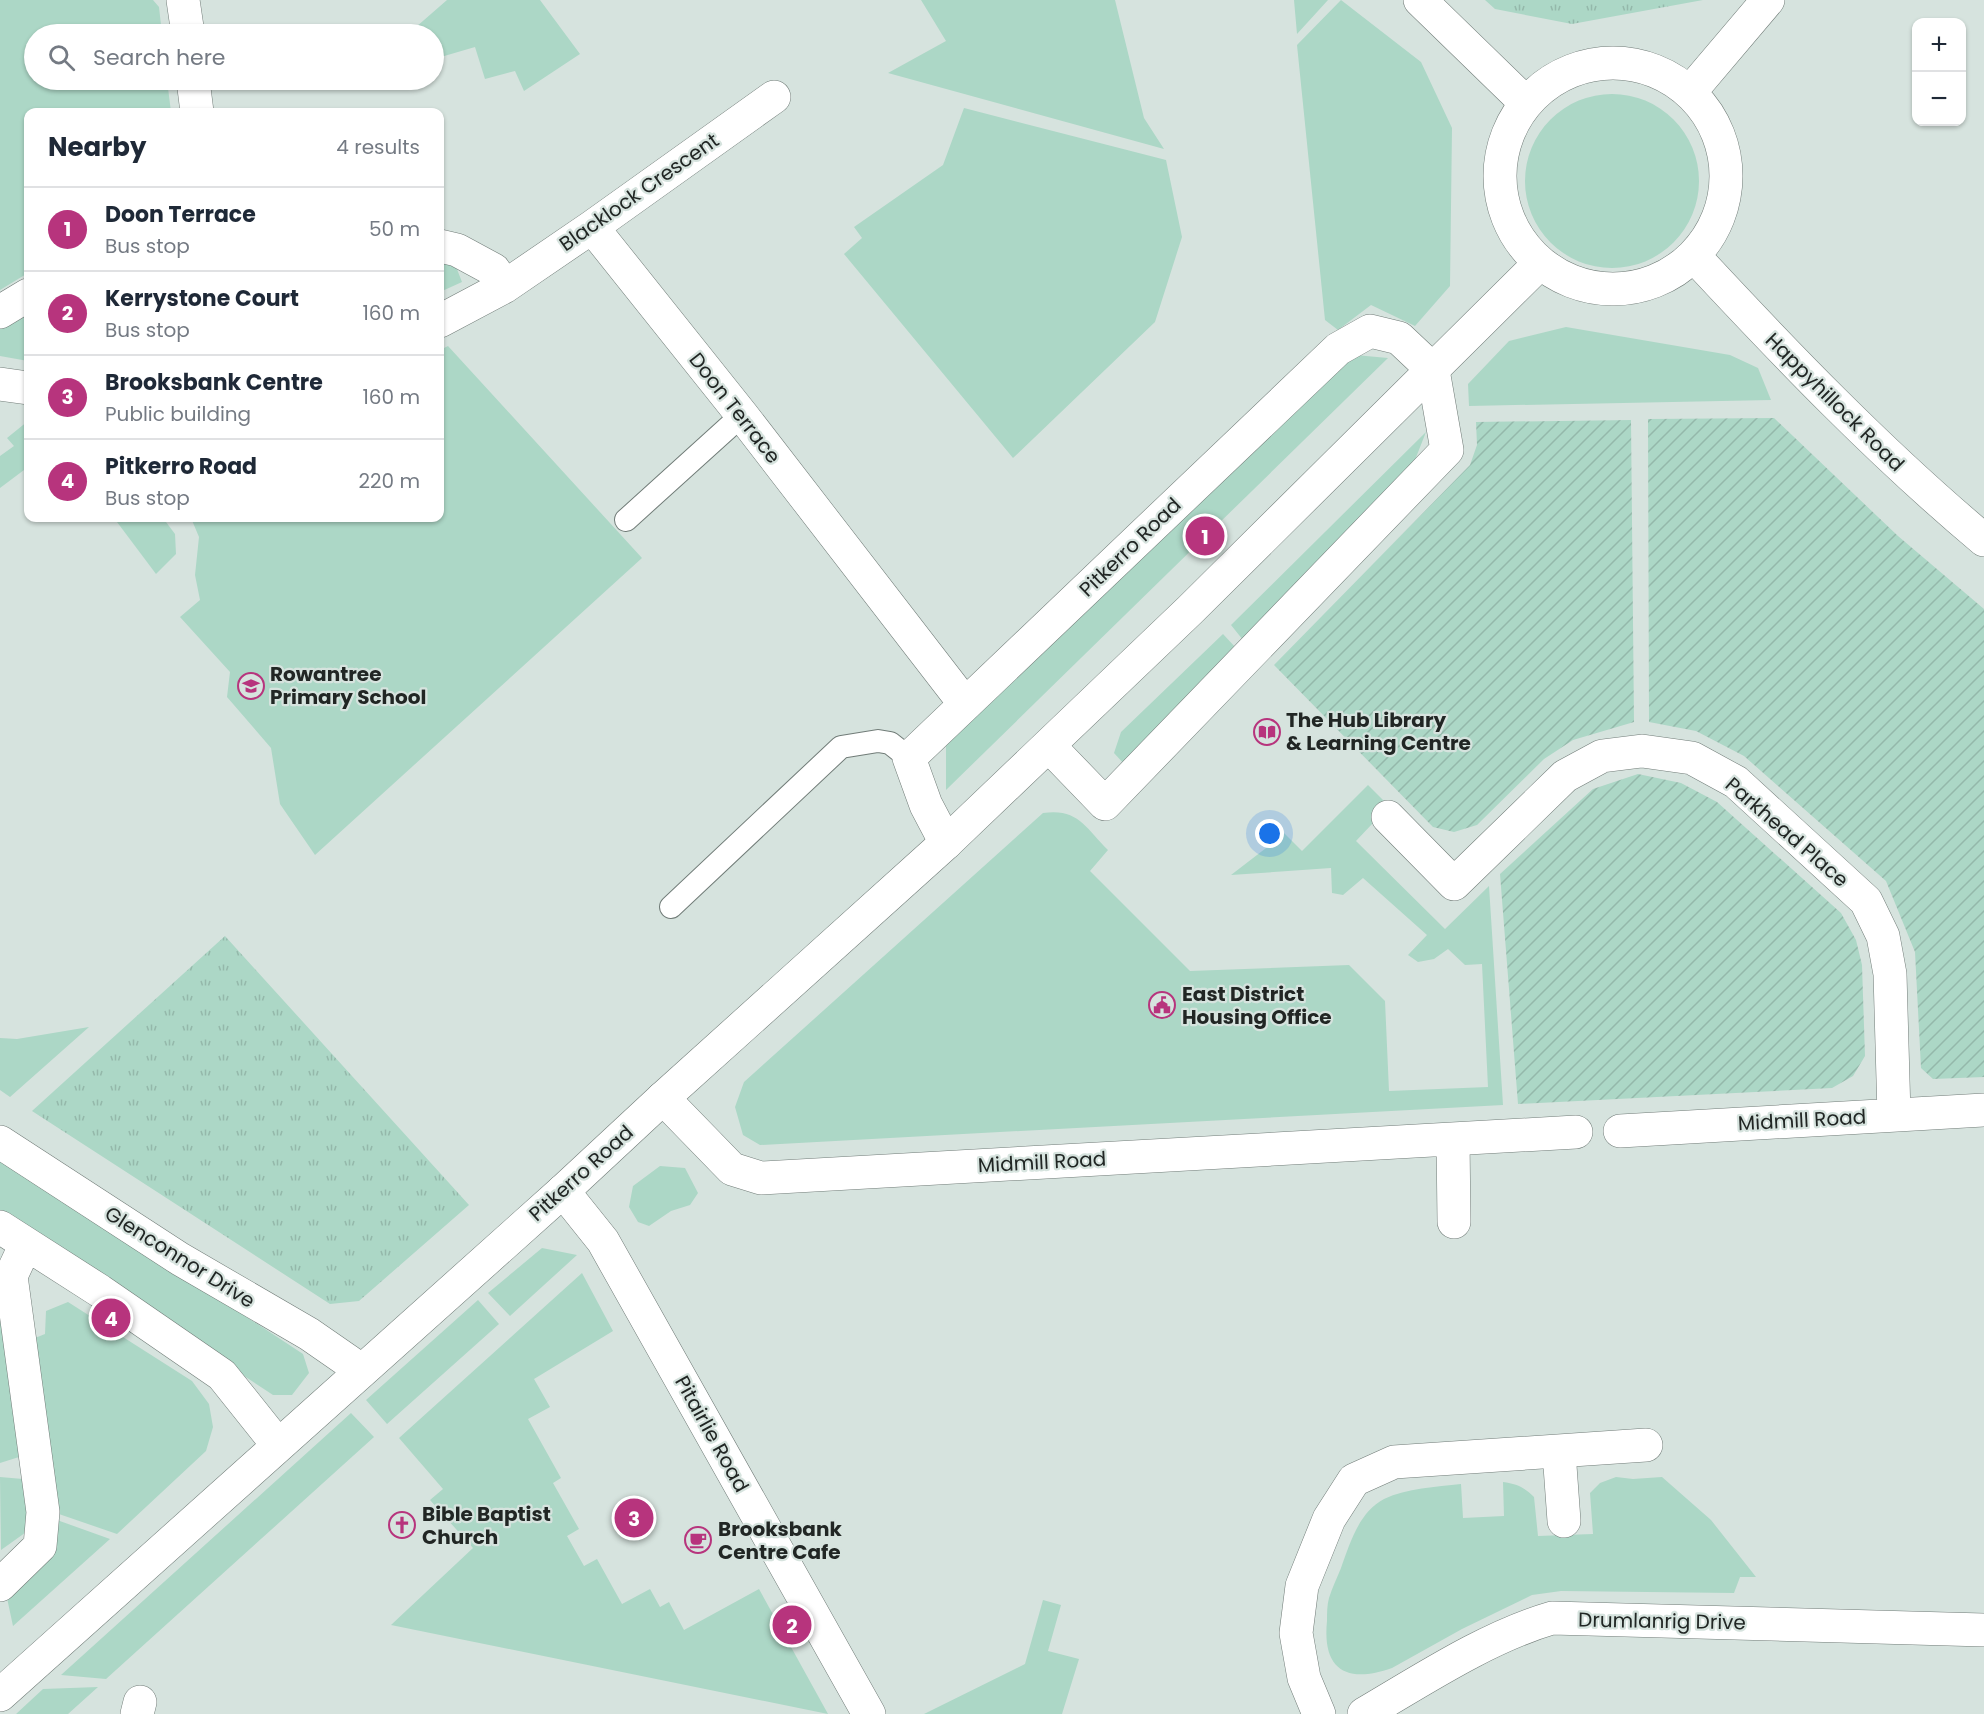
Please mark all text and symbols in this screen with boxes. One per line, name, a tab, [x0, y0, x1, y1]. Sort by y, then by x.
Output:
map controls	[1912, 18, 1966, 126]
button: +	[1912, 18, 1966, 72]
search box	[24, 24, 444, 90]
icon: search	[45, 41, 78, 74]
text: Search here	[93, 42, 226, 73]
button: −	[1912, 72, 1966, 126]
street label: Blacklock Crescent	[554, 126, 724, 258]
text: Nearby	[48, 129, 146, 165]
text: 4 results	[336, 133, 420, 161]
text: Doon Terrace	[105, 199, 256, 230]
text: 1	[64, 215, 71, 243]
text: 50 m	[369, 215, 420, 243]
text: Bus stop	[105, 232, 190, 260]
text: Kerrystone Court	[105, 283, 299, 314]
text: 2	[62, 299, 73, 327]
text: 160 m	[362, 299, 420, 327]
text: Bus stop	[105, 316, 190, 344]
street label: Happyhillock Road	[1759, 326, 1911, 478]
street label: Doon Terrace	[683, 347, 787, 469]
text: Brooksbank Centre	[105, 367, 323, 398]
text: 3	[61, 383, 74, 411]
text: 160 m	[362, 383, 420, 411]
text: Public building	[105, 400, 251, 428]
text: Pitkerro Road	[105, 451, 257, 482]
text: 4	[61, 467, 74, 495]
text: 220 m	[359, 467, 420, 495]
text: Bus stop	[105, 484, 190, 512]
street label: Pitkerro Road	[1073, 491, 1187, 603]
pin: 1	[1186, 514, 1224, 558]
place label: Rowantree Primary School	[270, 660, 426, 711]
school or university icon: Rowantree Primary School	[236, 671, 266, 701]
place label: The Hub Library & Learning Centre	[1286, 706, 1471, 757]
library icon: The Hub Library & Learning Centre	[1252, 717, 1282, 747]
street label: Parkhead Place	[1719, 771, 1855, 893]
your location	[1255, 819, 1284, 848]
place label: East District Housing Office	[1182, 980, 1332, 1031]
public building icon: East District Housing Office	[1147, 990, 1177, 1020]
street label: Midmill Road	[1737, 1103, 1867, 1137]
street label: Pitkerro Road	[523, 1119, 639, 1227]
street label: Midmill Road	[977, 1145, 1107, 1179]
street label: Glenconnor Drive	[100, 1200, 260, 1314]
pin: 4	[92, 1296, 130, 1340]
street label: Pitairlie Road	[668, 1371, 756, 1497]
pin: 3	[614, 1496, 654, 1540]
place label: Bible Baptist Church	[422, 1500, 551, 1551]
church icon: Bible Baptist Church	[387, 1510, 417, 1540]
place label: Brooksbank Centre Cafe	[718, 1515, 842, 1566]
cafe icon: Brooksbank Centre Cafe	[683, 1525, 713, 1555]
pin: 2	[772, 1602, 812, 1648]
street label: Drumlanrig Drive	[1578, 1606, 1746, 1636]

